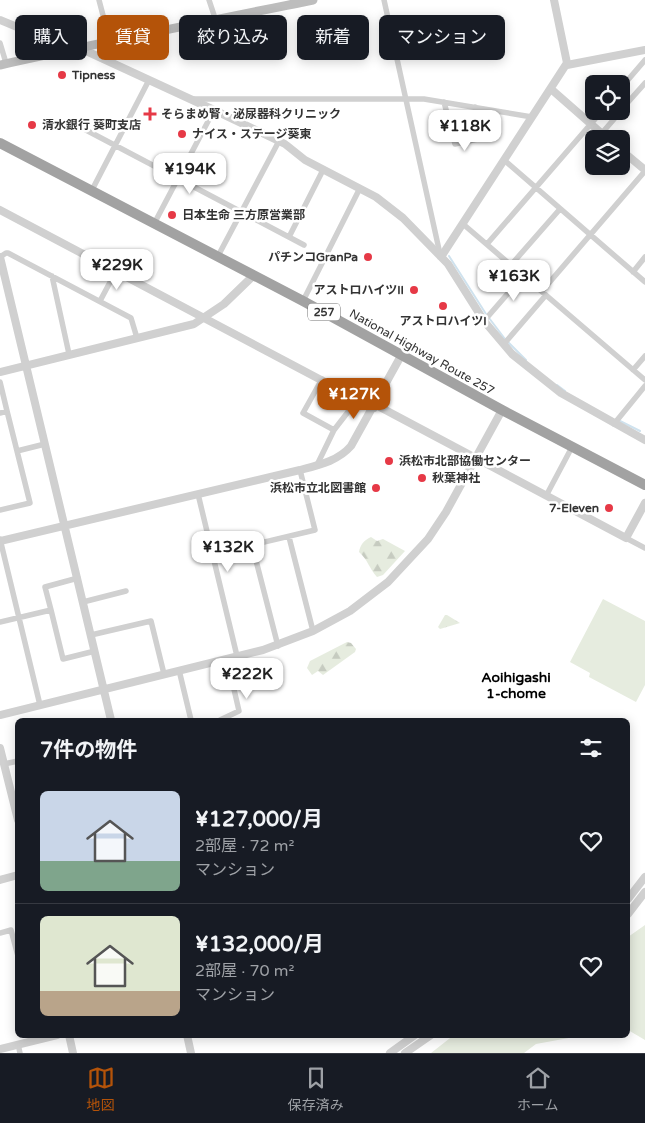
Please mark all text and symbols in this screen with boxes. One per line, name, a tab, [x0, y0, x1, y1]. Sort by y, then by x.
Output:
chip: 購入	[15, 15, 87, 60]
chip: 賃貸	[97, 15, 169, 60]
chip: 絞り込み	[179, 15, 287, 60]
chip: 新着	[297, 15, 369, 60]
chip: マンション	[379, 15, 505, 60]
place label: Tipness	[71, 68, 116, 83]
marker: Tipness	[56, 69, 68, 81]
map controls	[585, 75, 630, 175]
button: locate	[585, 75, 630, 120]
marker: そらまめ腎・泌尿器科クリニック	[143, 107, 157, 121]
place label: そらまめ腎・泌尿器科クリニック	[161, 107, 341, 121]
pin: ¥118K	[430, 110, 500, 152]
text: ¥118K	[439, 116, 491, 136]
place label: 清水銀行 葵町支店	[42, 118, 141, 132]
marker: 清水銀行 葵町支店	[26, 119, 38, 131]
place label: ナイス・ステージ葵東	[192, 127, 311, 141]
marker: ナイス・ステージ葵東	[176, 128, 188, 140]
button: layers	[585, 130, 630, 175]
pin: ¥194K	[155, 152, 225, 195]
text: ¥194K	[164, 159, 216, 179]
place label: 日本生命 三方原営業部	[182, 208, 305, 222]
marker: 日本生命 三方原営業部	[166, 209, 178, 221]
pin: ¥229K	[82, 248, 152, 291]
place label: パチンコGranPa	[268, 250, 358, 264]
marker: パチンコGranPa	[362, 251, 374, 263]
text: ¥229K	[91, 255, 143, 275]
pin: ¥163K	[479, 260, 549, 302]
text: ¥163K	[488, 266, 540, 286]
place label: アストロハイツII	[313, 283, 404, 297]
marker: アストロハイツII	[408, 284, 420, 296]
marker: アストロハイツI	[437, 300, 449, 312]
road number: 257	[308, 304, 340, 320]
street label: National Highway Route 257	[347, 306, 497, 398]
place label: アストロハイツI	[399, 314, 487, 328]
pin: ¥127K	[319, 378, 389, 420]
text: ¥127K	[328, 384, 380, 404]
place label: 浜松市北部協働センター	[399, 454, 531, 468]
marker: 浜松市北部協働センター	[383, 455, 395, 467]
place label: 秋葉神社	[432, 471, 480, 485]
marker: 秋葉神社	[416, 472, 428, 484]
place label: 浜松市立北図書館	[270, 481, 366, 495]
marker: 浜松市立北図書館	[370, 482, 382, 494]
place label: 7-Eleven	[549, 501, 599, 515]
marker: 7-Eleven	[603, 502, 615, 514]
pin: ¥132K	[193, 530, 263, 573]
text: ¥132K	[202, 537, 254, 557]
pin: ¥222K	[212, 658, 282, 700]
text: ¥222K	[221, 664, 273, 684]
district label: Aoihigashi 1-chome	[481, 669, 551, 702]
icon: filters	[577, 734, 605, 762]
text: 7件の物件	[40, 738, 137, 763]
text: ¥127,000/月	[195, 807, 323, 832]
icon: home	[80, 811, 140, 871]
icon: heart	[577, 827, 605, 855]
text: 2部屋 · 72 m²	[195, 836, 294, 856]
text: マンション	[195, 860, 275, 880]
text: ¥132,000/月	[195, 932, 324, 957]
icon: home	[80, 936, 140, 996]
icon: heart	[577, 952, 605, 980]
text: 2部屋 · 70 m²	[195, 961, 294, 981]
text: マンション	[195, 985, 275, 1005]
tab: 地図	[87, 1064, 115, 1114]
tab: 保存済み	[288, 1064, 344, 1114]
tab: ホーム	[517, 1064, 558, 1114]

